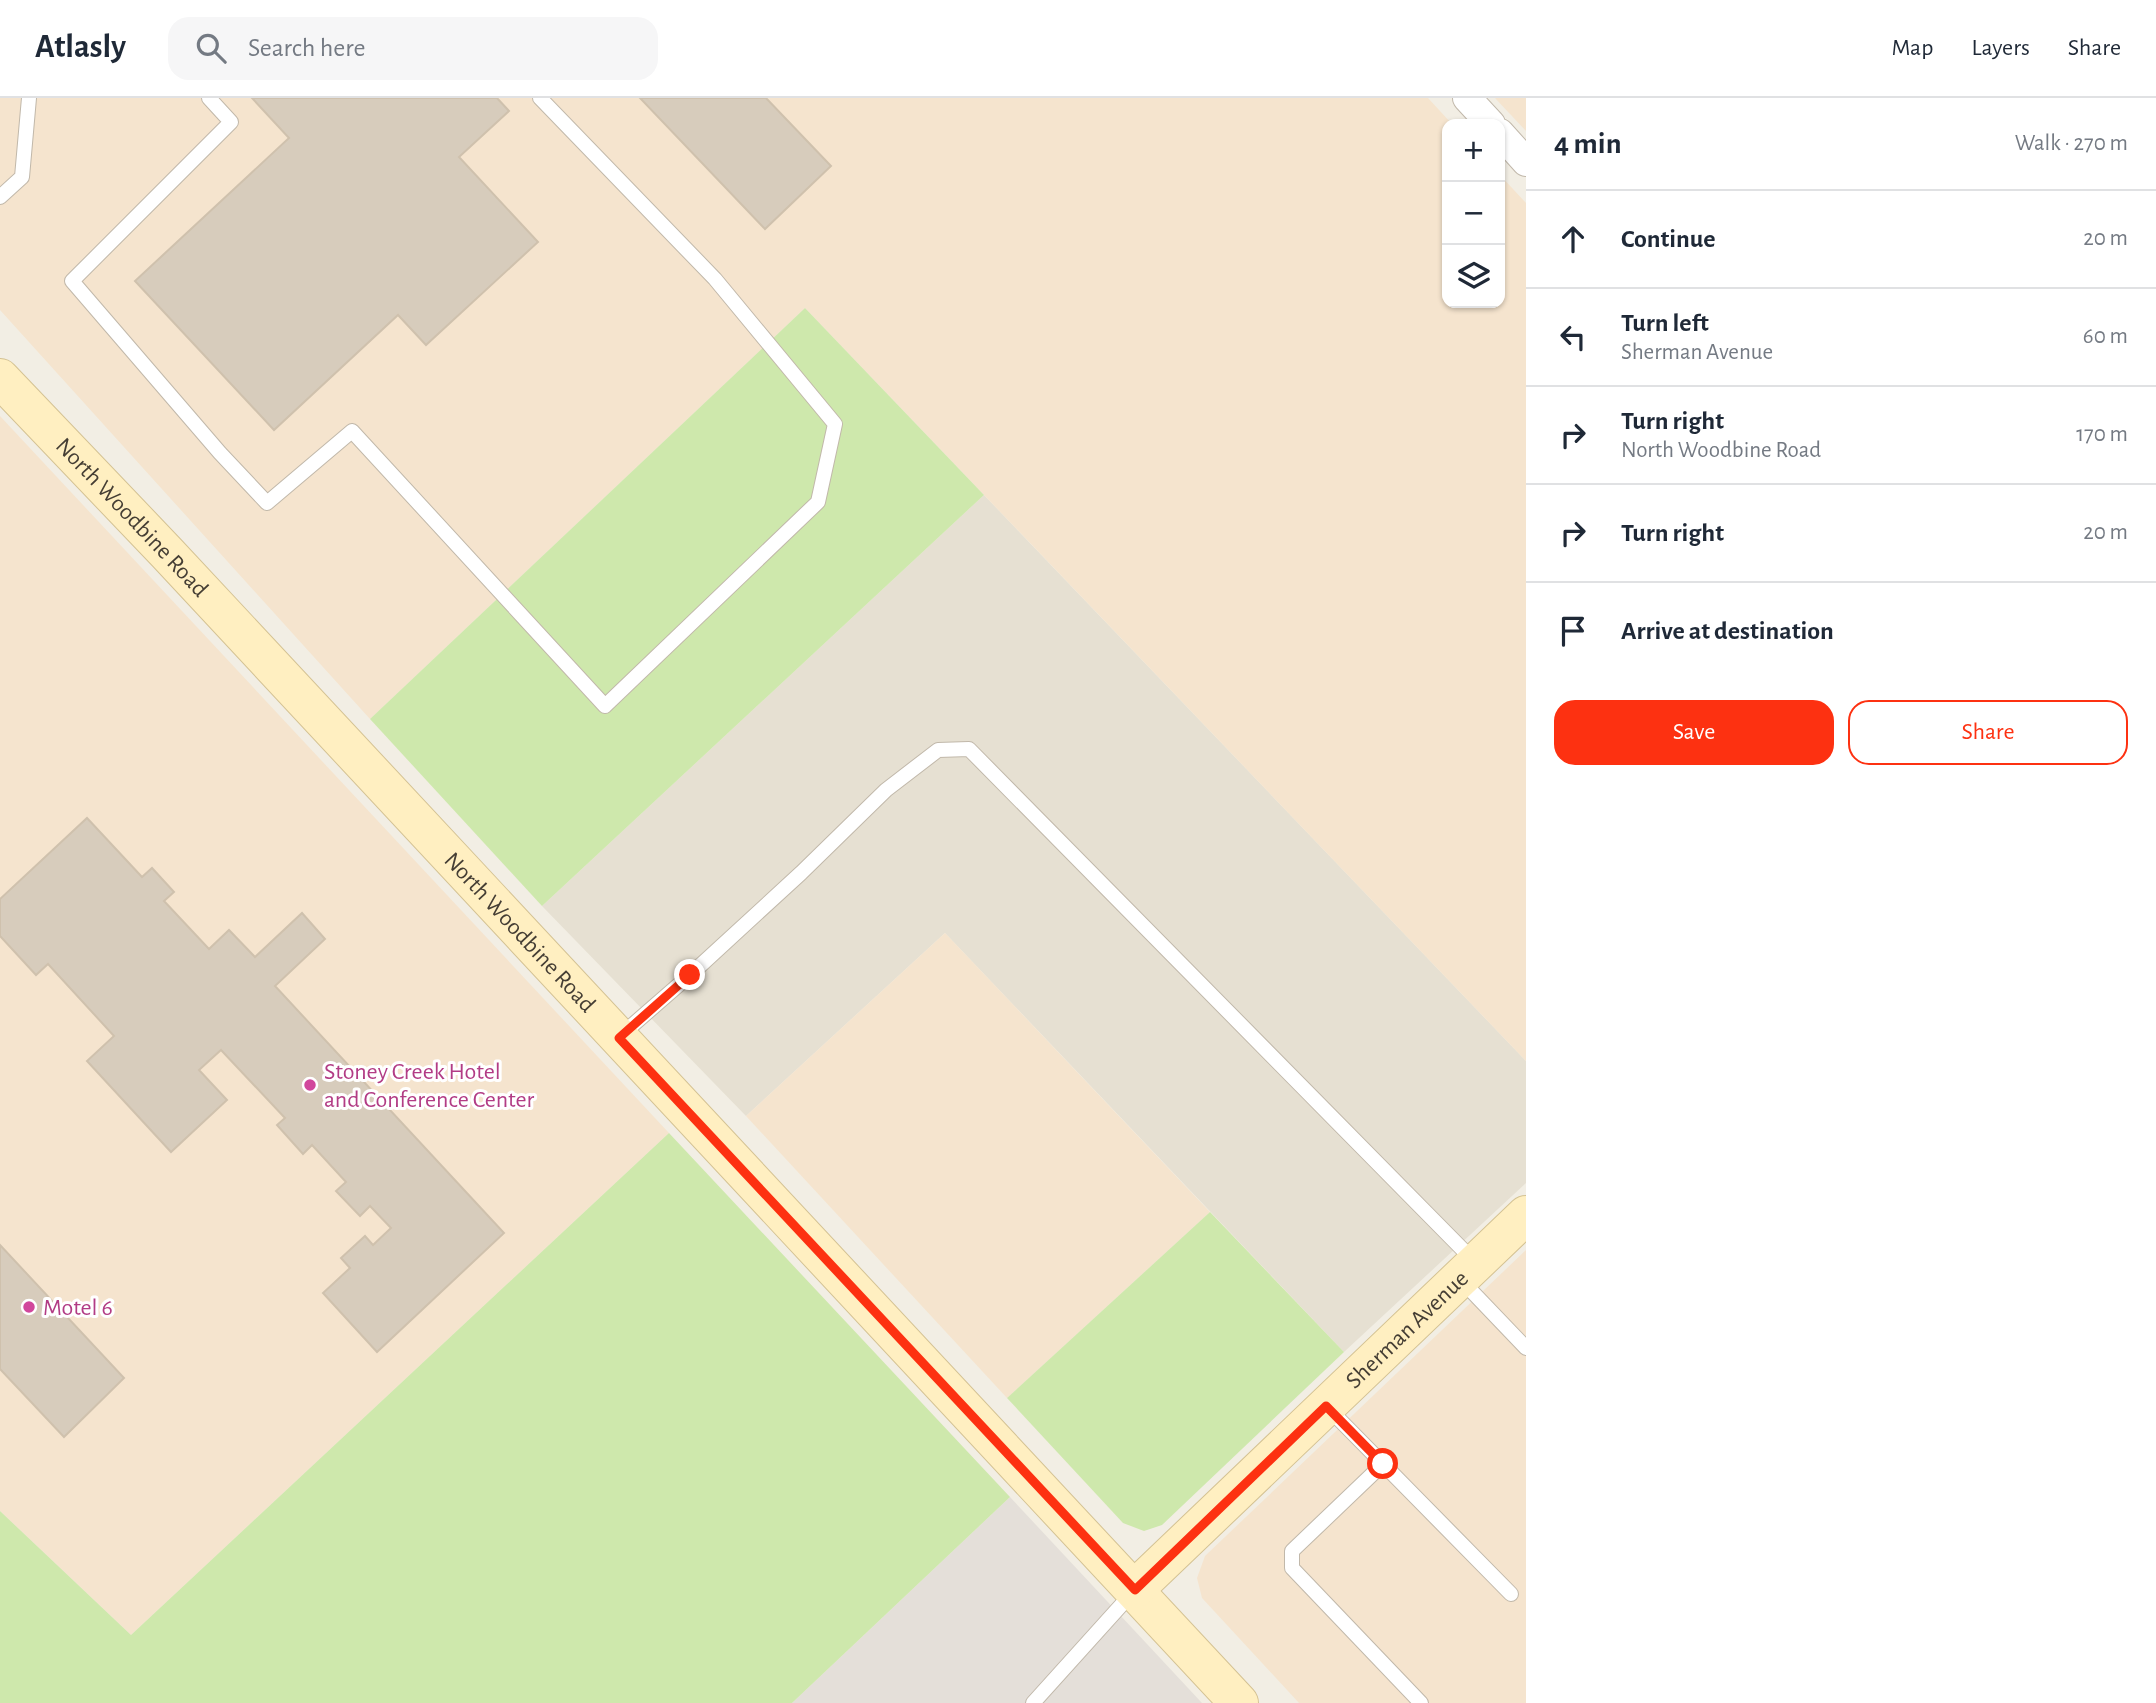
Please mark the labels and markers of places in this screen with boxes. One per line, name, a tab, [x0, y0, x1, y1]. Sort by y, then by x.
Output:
place label: Stoney Creek Hotel and Conference Center	[324, 1060, 534, 1112]
marker: Stoney Creek Hotel and Conference Center	[302, 1077, 318, 1093]
place label: Motel 6	[43, 1296, 113, 1320]
marker: Motel 6	[21, 1299, 37, 1315]

